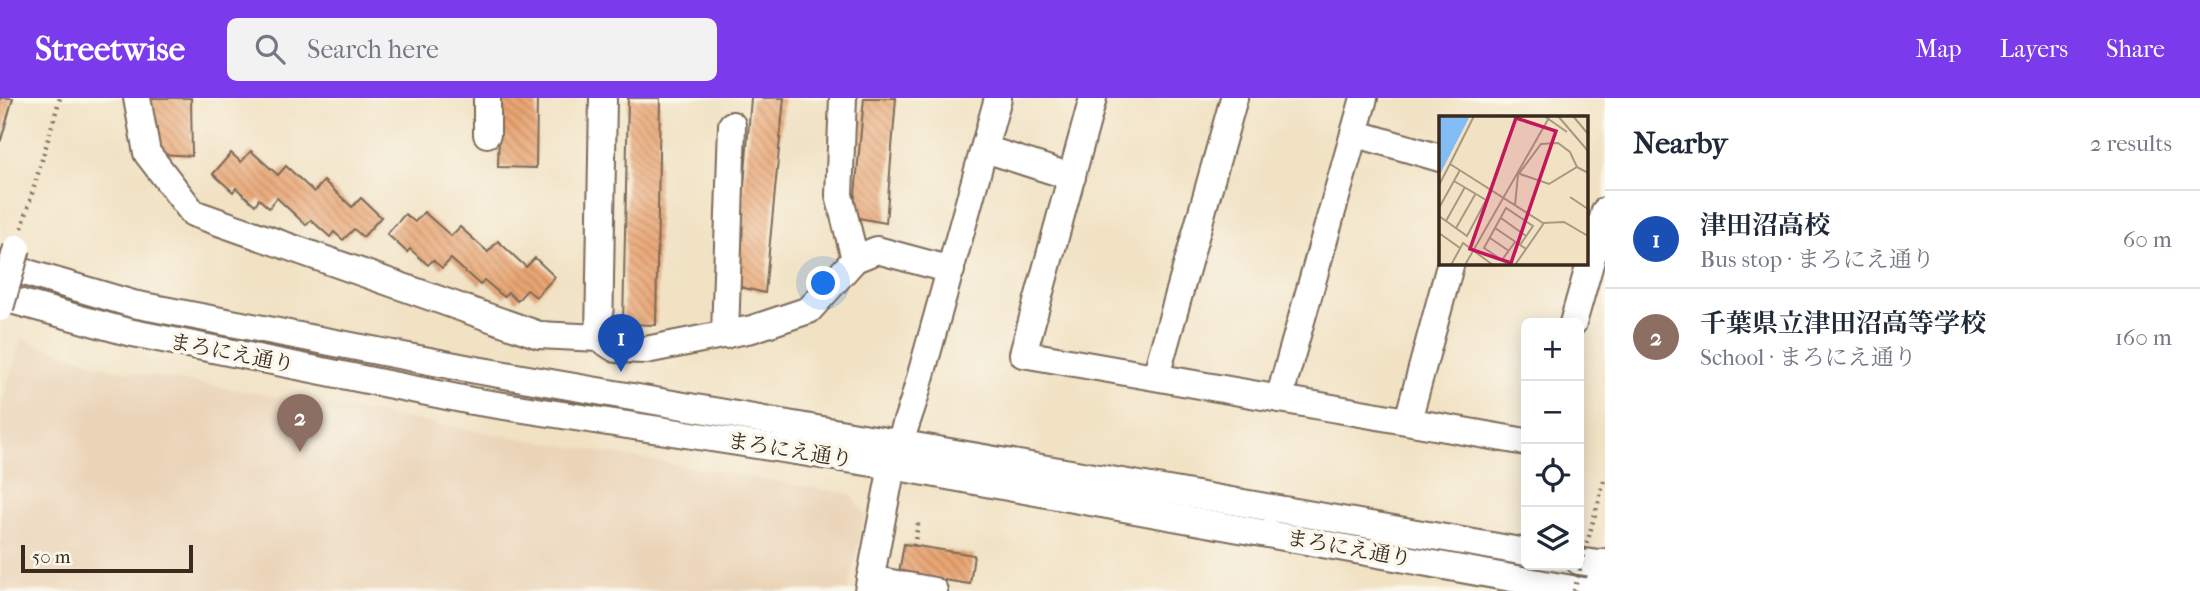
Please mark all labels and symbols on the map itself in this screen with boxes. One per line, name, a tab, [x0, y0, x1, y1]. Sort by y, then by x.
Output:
inset map	[1439, 116, 1588, 264]
your location	[806, 266, 840, 300]
pin: 1	[598, 314, 644, 372]
street label: まろにえ通り	[168, 329, 296, 377]
pin: 2	[277, 394, 323, 452]
street label: まろにえ通り	[726, 428, 854, 472]
street label: まろにえ通り	[1285, 525, 1413, 571]
scale bar	[21, 542, 192, 574]

